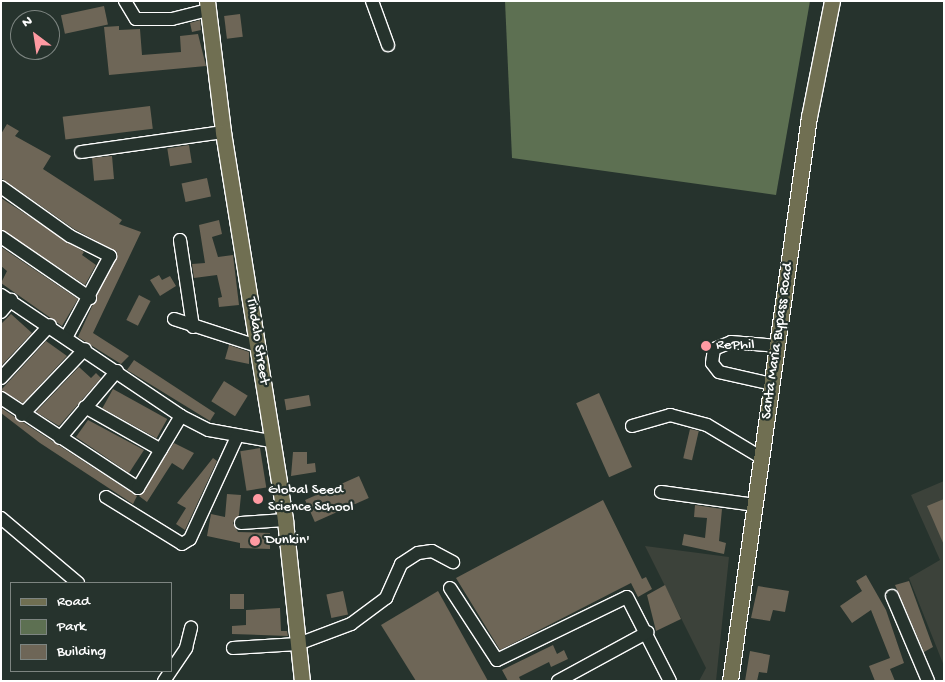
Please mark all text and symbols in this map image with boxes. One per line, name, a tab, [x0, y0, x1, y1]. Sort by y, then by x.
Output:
north arrow	[10, 10, 60, 60]
text: N	[19, 13, 36, 32]
street label: Santa Maria Bypass Road	[758, 262, 798, 420]
street label: Tindalo Street	[241, 296, 273, 386]
place label: RePhil	[716, 337, 754, 355]
marker: RePhil	[700, 340, 712, 352]
place label: Global Seed Science School	[268, 481, 354, 516]
marker: Global Seed Science School	[252, 493, 264, 505]
place label: Dunkin'	[265, 532, 310, 550]
marker: Dunkin'	[249, 535, 261, 547]
legend	[10, 582, 172, 672]
text: Road	[57, 593, 90, 611]
text: Park	[57, 618, 86, 636]
text: Building	[57, 643, 106, 661]

